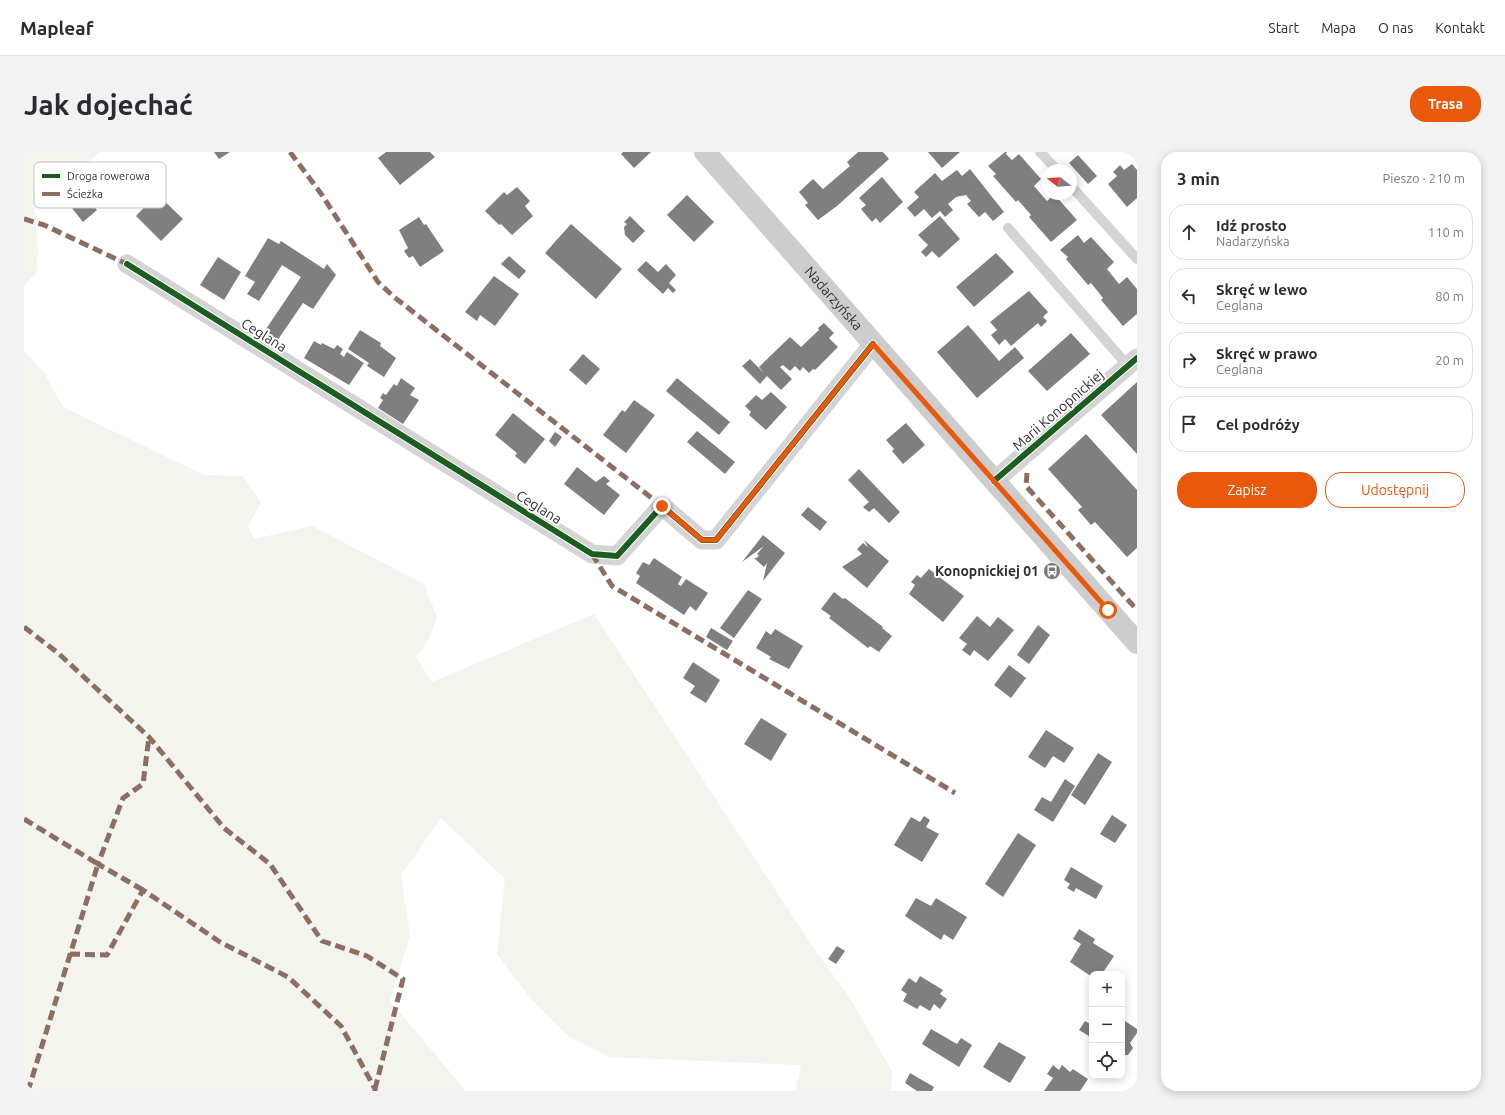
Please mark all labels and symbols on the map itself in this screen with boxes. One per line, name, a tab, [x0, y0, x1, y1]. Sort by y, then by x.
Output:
legend	[34, 162, 166, 208]
north arrow	[1041, 164, 1077, 200]
text: Droga rowerowa	[67, 170, 150, 182]
text: Ścieżka	[67, 187, 103, 200]
street label: Nadarzyńska	[802, 263, 866, 334]
street label: Ceglana	[238, 315, 290, 355]
street label: Marii Konopnickiej	[1009, 366, 1107, 454]
street label: Ceglana	[513, 487, 565, 527]
route end	[653, 497, 671, 515]
bus stop icon: Konopnickiej 01	[1042, 561, 1062, 581]
place label: Konopnickiej 01	[935, 563, 1039, 579]
route start	[1099, 601, 1117, 619]

